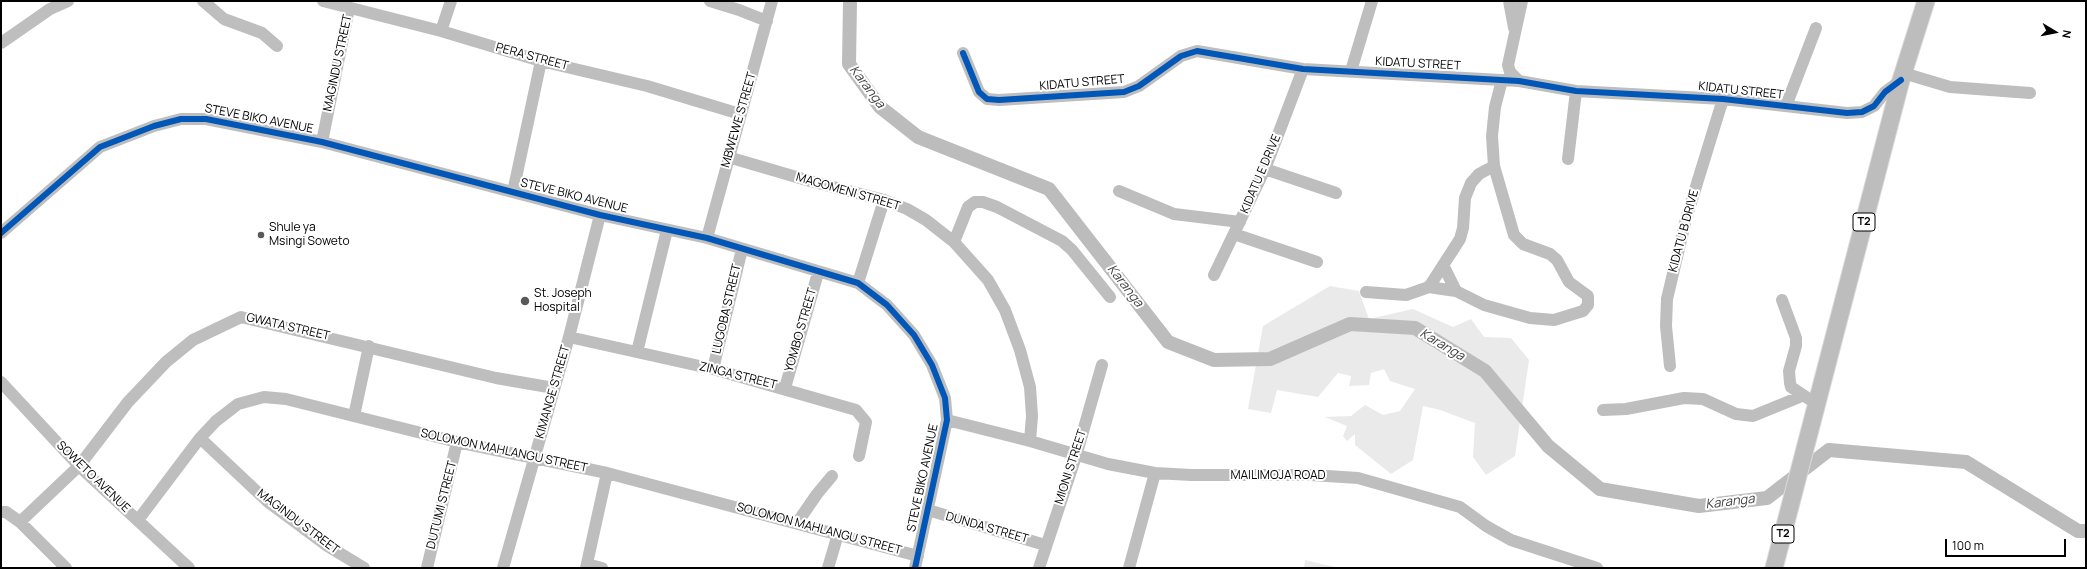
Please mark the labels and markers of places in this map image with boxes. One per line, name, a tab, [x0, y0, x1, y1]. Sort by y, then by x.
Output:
place label: Shule ya Msingi Soweto	[269, 221, 350, 249]
marker: Shule ya Msingi Soweto	[256, 230, 266, 240]
place label: St. Joseph Hospital	[534, 287, 592, 315]
marker: St. Joseph Hospital	[519, 295, 531, 307]

